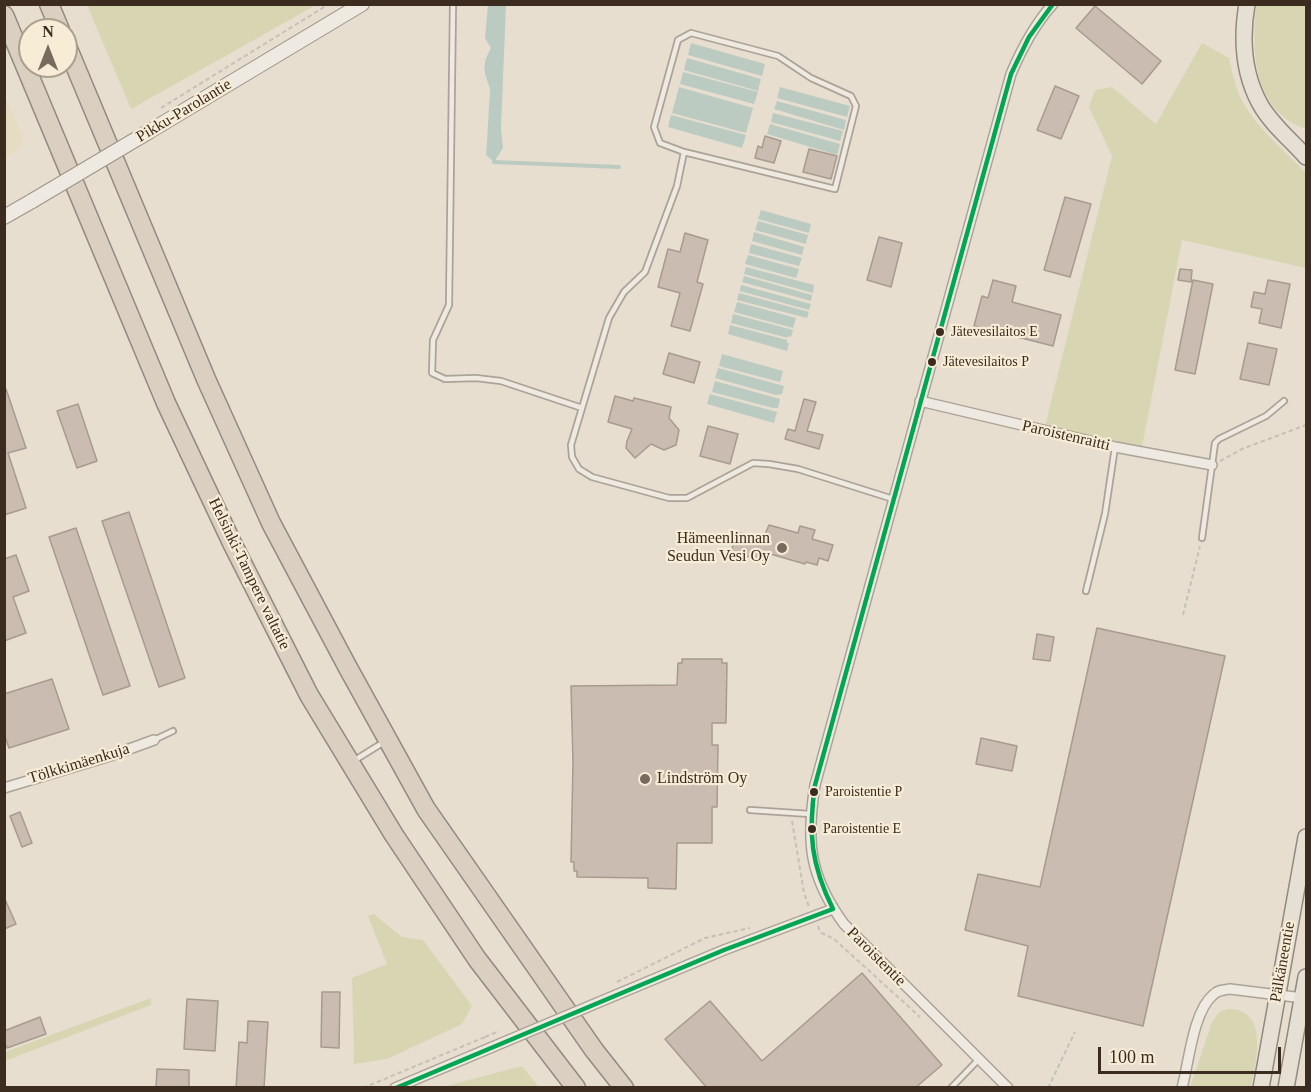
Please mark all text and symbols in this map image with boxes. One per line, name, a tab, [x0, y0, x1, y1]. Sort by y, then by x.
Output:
north arrow	[18, 18, 78, 78]
text: N	[42, 23, 54, 40]
street label: Pikku-Parolantie	[133, 75, 235, 147]
place label: Jätevesilaitos E	[951, 324, 1038, 340]
marker: Jätevesilaitos E	[934, 326, 946, 338]
place label: Jätevesilaitos P	[943, 354, 1029, 370]
marker: Jätevesilaitos P	[926, 356, 938, 368]
street label: Paroistenraitti	[1020, 417, 1112, 455]
street label: Helsinki-Tampere valtatie	[204, 495, 294, 653]
place label: Hämeenlinnan Seudun Vesi Oy	[667, 529, 770, 567]
marker: Hämeenlinnan Seudun Vesi Oy	[775, 541, 789, 555]
street label: Tölkkimäenkuja	[26, 739, 132, 789]
place label: Lindström Oy	[657, 769, 747, 789]
marker: Lindström Oy	[638, 772, 652, 786]
place label: Paroistentie P	[825, 784, 902, 800]
marker: Paroistentie P	[808, 786, 820, 798]
place label: Paroistentie E	[823, 821, 901, 837]
marker: Paroistentie E	[806, 823, 818, 835]
street label: Pälkäneentie	[1266, 920, 1300, 1004]
street label: Paroistentie	[843, 924, 909, 990]
scale bar	[1101, 1035, 1284, 1073]
text: 100 m	[1109, 1047, 1155, 1067]

